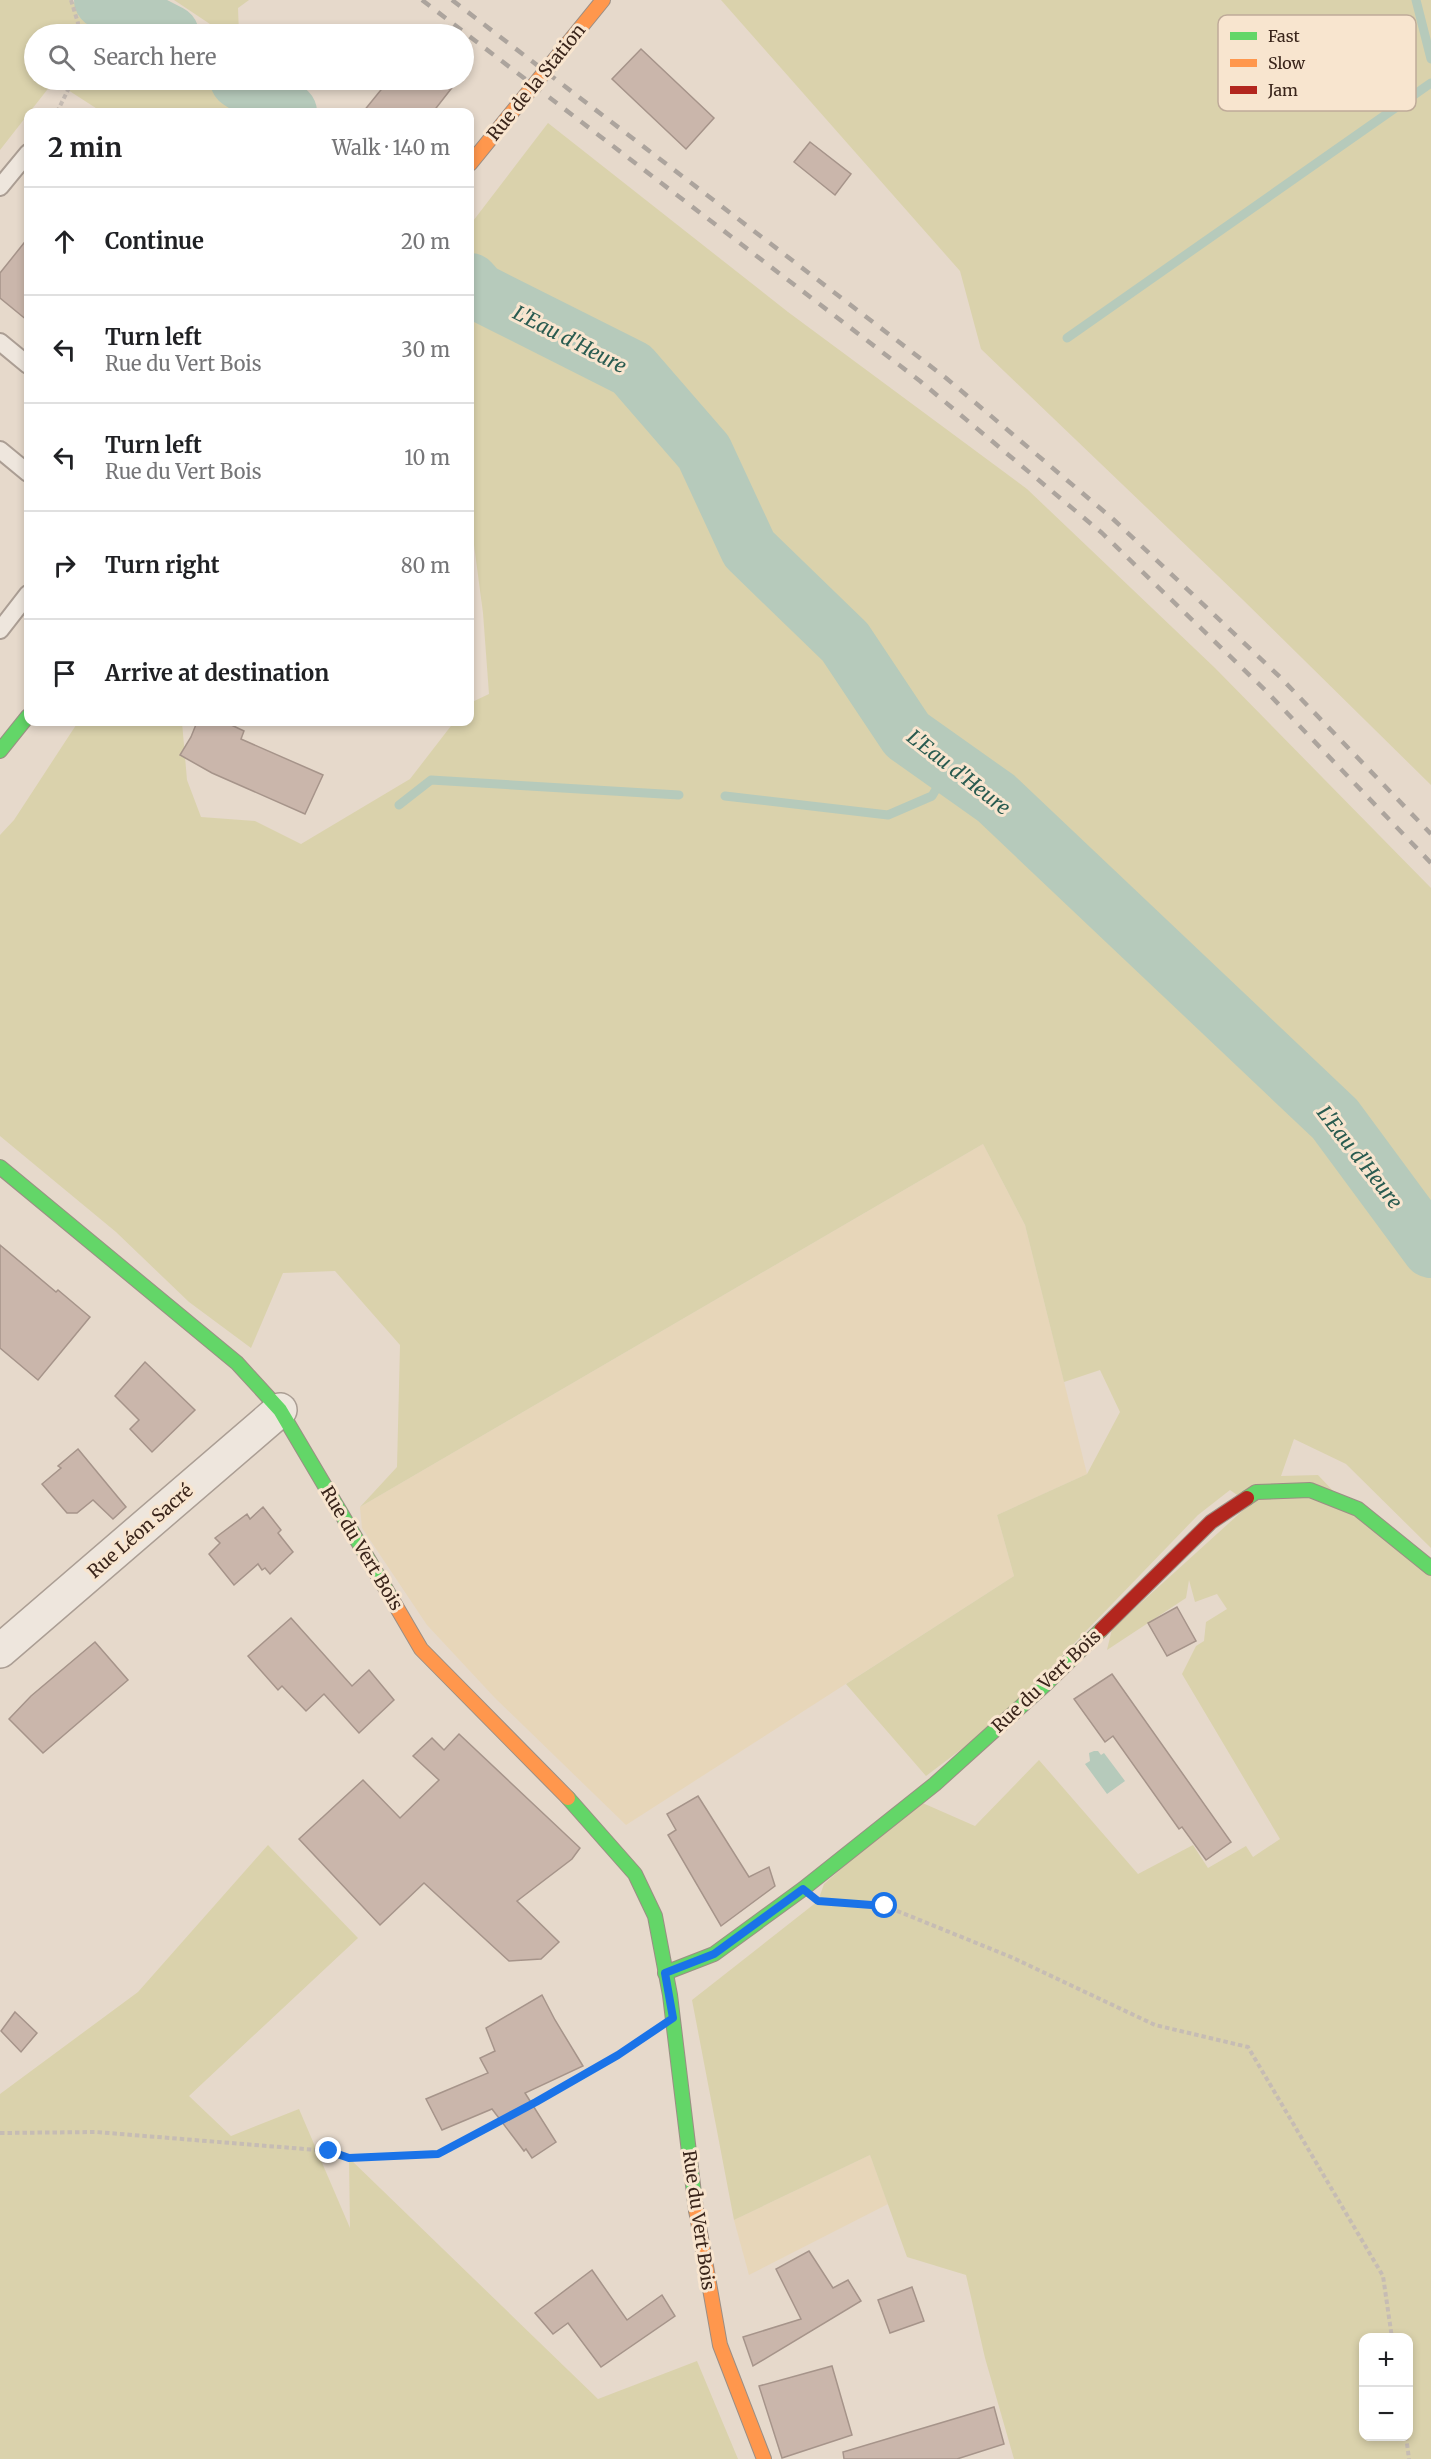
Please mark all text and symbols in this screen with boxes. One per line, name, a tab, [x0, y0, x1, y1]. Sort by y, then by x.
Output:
legend	[1218, 15, 1416, 111]
street label: Rue de la Station	[482, 19, 590, 145]
search box	[24, 24, 474, 90]
text: Fast	[1268, 26, 1301, 46]
icon: search	[45, 41, 78, 74]
text: Search here	[93, 43, 216, 71]
text: Slow	[1268, 53, 1306, 73]
text: Jam	[1267, 80, 1298, 100]
text: 2 min	[48, 131, 122, 164]
text: Walk · 140 m	[332, 135, 450, 160]
icon: ahead	[48, 225, 81, 258]
text: Continue	[105, 227, 204, 255]
text: 20 m	[401, 229, 450, 254]
water label: L'Eau d'Heure	[509, 300, 631, 378]
text: Turn left	[105, 323, 202, 351]
icon: left	[48, 333, 81, 366]
text: 30 m	[401, 337, 450, 362]
text: Rue du Vert Bois	[105, 351, 262, 376]
text: Turn left	[105, 431, 202, 459]
icon: left	[48, 441, 81, 474]
text: 10 m	[404, 445, 450, 470]
text: Rue du Vert Bois	[105, 459, 262, 484]
icon: right	[48, 549, 81, 582]
text: Turn right	[105, 551, 219, 579]
text: 80 m	[401, 553, 450, 578]
icon: arrive	[48, 657, 81, 690]
text: Arrive at destination	[105, 659, 329, 687]
water label: L'Eau d'Heure	[902, 724, 1016, 820]
water label: L'Eau d'Heure	[1312, 1100, 1408, 1214]
street label: Rue Léon Sacré	[83, 1479, 197, 1583]
street label: Rue du Vert Bois	[316, 1482, 408, 1614]
street label: Rue du Vert Bois	[987, 1624, 1105, 1737]
route start	[871, 1892, 897, 1918]
route end	[315, 2137, 341, 2163]
street label: Rue du Vert Bois	[678, 2149, 720, 2292]
map controls	[1359, 2333, 1413, 2441]
button: +	[1359, 2333, 1413, 2387]
button: −	[1359, 2387, 1413, 2441]

